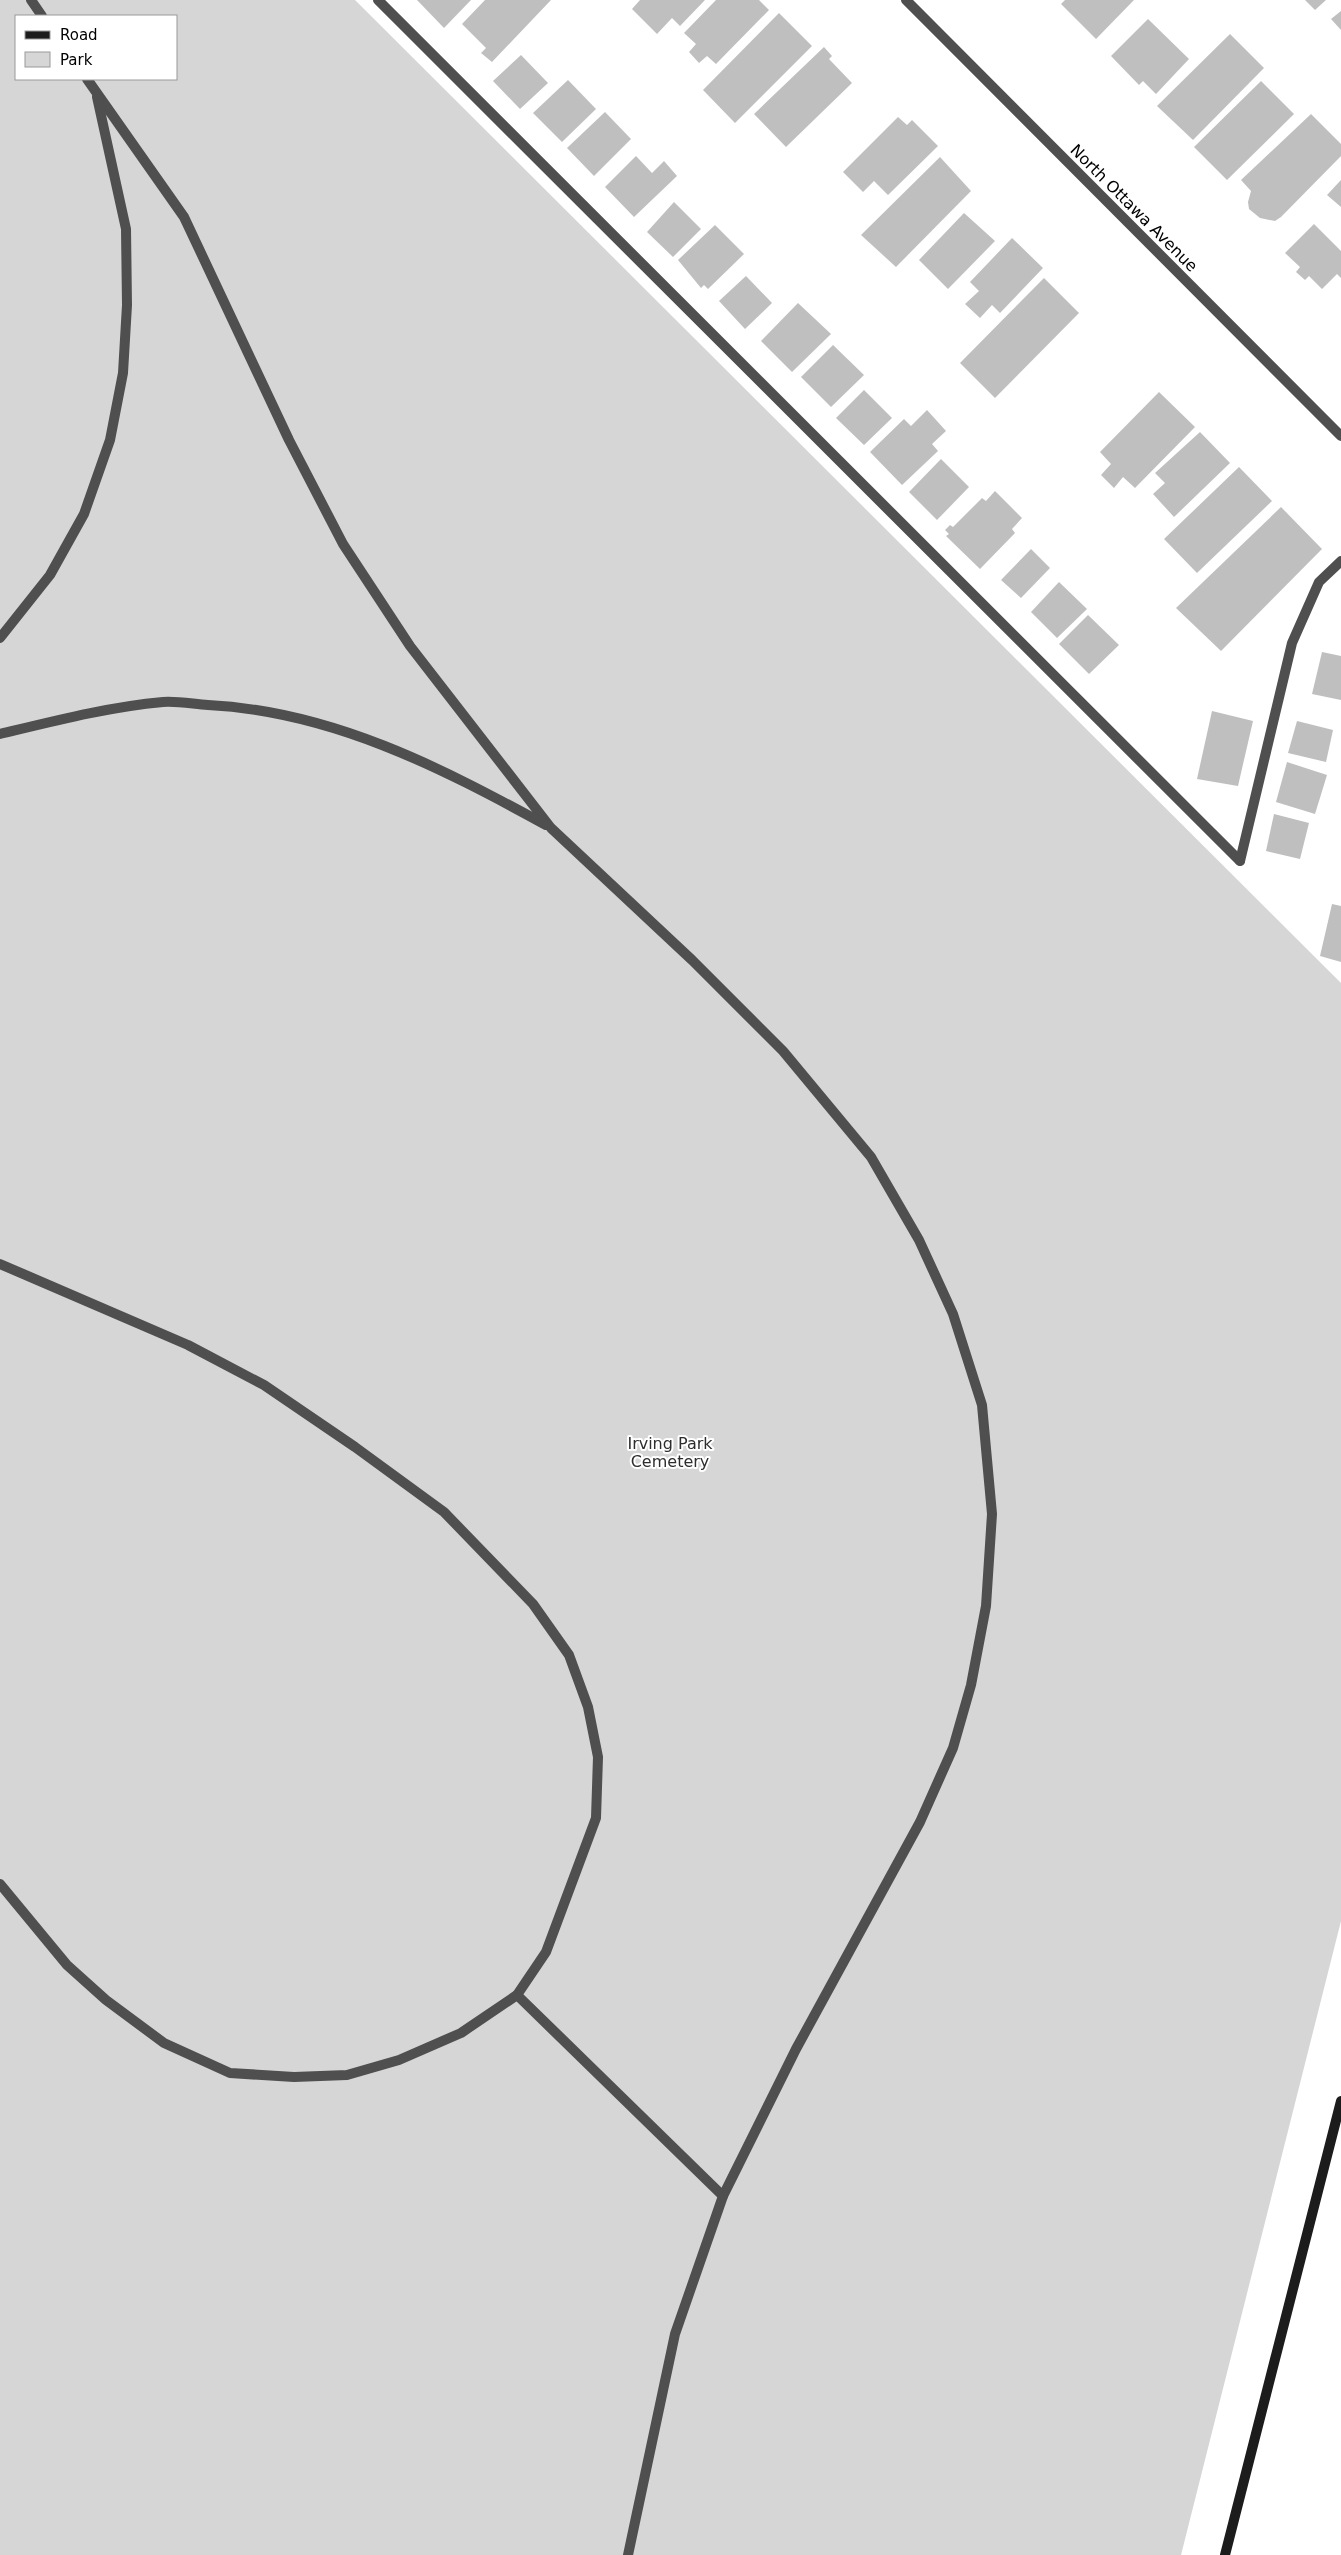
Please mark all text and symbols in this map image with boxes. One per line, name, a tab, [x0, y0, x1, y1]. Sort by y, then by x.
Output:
legend	[15, 15, 178, 80]
text: Road	[60, 26, 98, 44]
text: Park	[60, 51, 93, 69]
street label: North Ottawa Avenue	[1066, 140, 1202, 276]
park label: Irving Park Cemetery	[627, 1434, 713, 1471]

